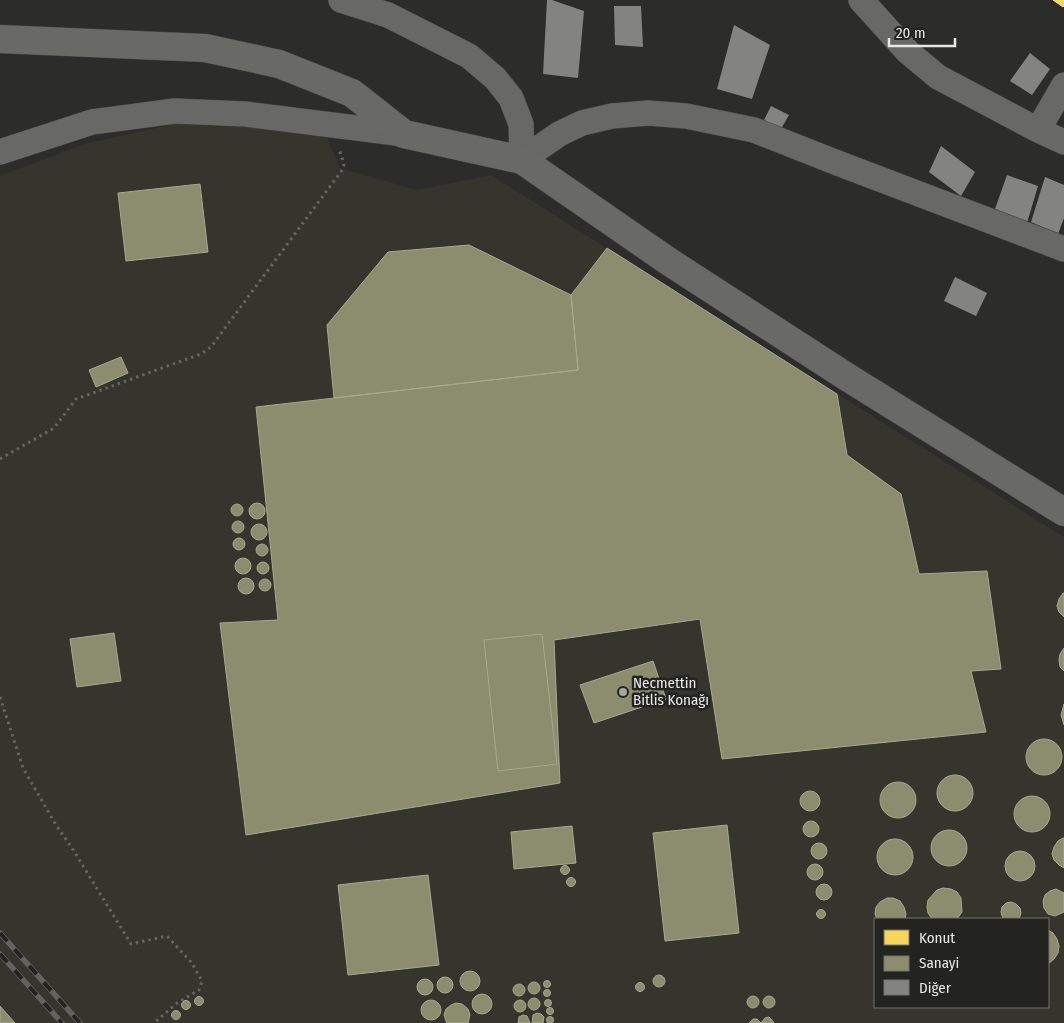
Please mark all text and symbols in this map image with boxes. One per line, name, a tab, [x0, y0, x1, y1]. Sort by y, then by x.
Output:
scale bar	[889, 15, 955, 47]
text: 20 m	[896, 24, 926, 42]
place label: Necmettin Bitlis Konağı	[633, 674, 709, 709]
marker: Necmettin Bitlis Konağı	[617, 686, 629, 698]
legend	[874, 918, 1049, 1008]
text: Konut	[919, 929, 955, 947]
text: Sanayi	[919, 954, 959, 972]
text: Diğer	[919, 979, 952, 997]

